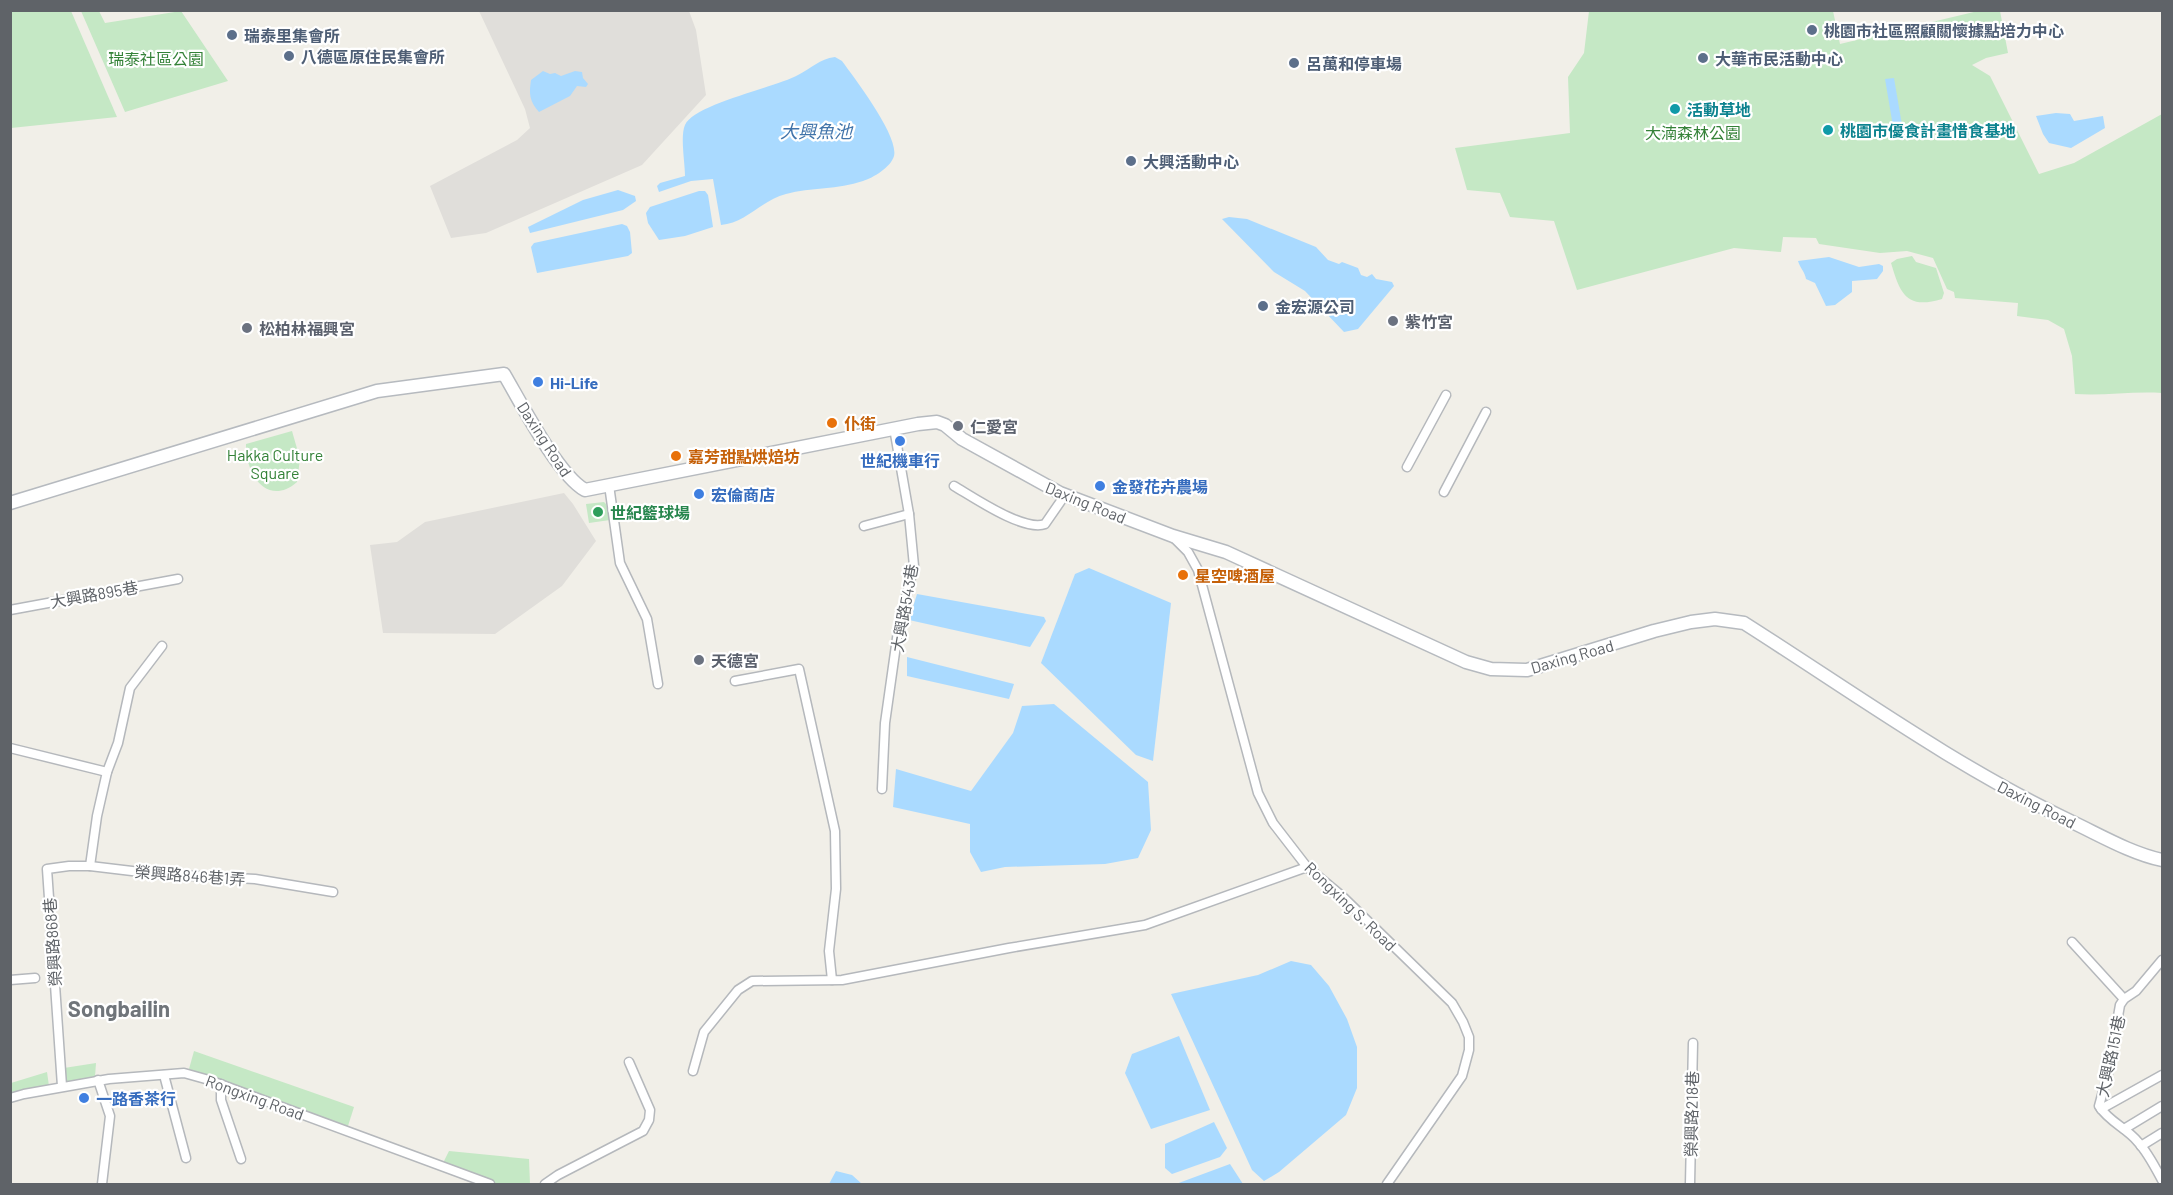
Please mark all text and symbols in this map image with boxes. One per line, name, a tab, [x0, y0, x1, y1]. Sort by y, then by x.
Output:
place label: 桃園市社區照顧關懷據點培力中心	[1824, 21, 2064, 40]
marker: 桃園市社區照顧關懷據點培力中心	[1805, 23, 1819, 37]
place label: 瑞泰里集會所	[244, 26, 340, 45]
marker: 瑞泰里集會所	[225, 28, 239, 42]
place label: 八德區原住民集會所	[301, 47, 445, 66]
park label: 瑞泰社區公園	[108, 49, 204, 68]
marker: 八德區原住民集會所	[282, 49, 296, 63]
place label: 大華市民活動中心	[1715, 49, 1843, 68]
marker: 大華市民活動中心	[1696, 51, 1710, 65]
place label: 呂萬和停車場	[1306, 54, 1402, 73]
marker: 呂萬和停車場	[1287, 56, 1301, 70]
place label: 活動草地	[1687, 100, 1751, 119]
marker: 活動草地	[1668, 102, 1682, 116]
water label: 大興魚池	[780, 120, 854, 142]
place label: 桃園市優食計畫惜食基地	[1840, 121, 2016, 140]
park label: 大湳森林公園	[1645, 123, 1741, 142]
marker: 桃園市優食計畫惜食基地	[1821, 123, 1835, 137]
place label: 大興活動中心	[1143, 152, 1239, 171]
marker: 大興活動中心	[1124, 154, 1138, 168]
place label: 金宏源公司	[1275, 297, 1355, 316]
marker: 金宏源公司	[1256, 299, 1270, 313]
place label: 紫竹宮	[1405, 312, 1453, 331]
marker: 紫竹宮	[1386, 314, 1400, 328]
place label: 松柏林福興宮	[259, 319, 355, 338]
marker: 松柏林福興宮	[240, 321, 254, 335]
place label: Hi-Life	[550, 373, 599, 392]
marker: Hi-Life	[531, 375, 545, 389]
street label: Daxing Road	[514, 398, 576, 480]
place label: 仆街	[844, 414, 876, 433]
marker: 仆街	[825, 416, 839, 430]
place label: 仁愛宮	[970, 417, 1018, 436]
marker: 仁愛宮	[951, 419, 965, 433]
marker: 世紀機車行	[893, 434, 907, 448]
park label: Hakka Culture Square	[227, 445, 323, 482]
place label: 嘉芳甜點烘焙坊	[688, 447, 800, 466]
marker: 嘉芳甜點烘焙坊	[669, 449, 683, 463]
place label: 世紀機車行	[860, 451, 940, 470]
street label: Daxing Road	[1043, 477, 1129, 527]
place label: 金發花卉農場	[1112, 477, 1208, 496]
marker: 金發花卉農場	[1093, 479, 1107, 493]
place label: 宏倫商店	[711, 485, 775, 504]
marker: 宏倫商店	[692, 487, 706, 501]
place label: 世紀籃球場	[610, 503, 690, 522]
marker: 世紀籃球場	[591, 505, 605, 519]
street label: 大興路543巷	[887, 562, 921, 654]
place label: 星空啤酒屋	[1195, 566, 1275, 585]
marker: 星空啤酒屋	[1176, 568, 1190, 582]
street label: 大興路895巷	[49, 577, 139, 611]
street label: Daxing Road	[1528, 635, 1616, 677]
place label: 天德宮	[711, 651, 759, 670]
marker: 天德宮	[692, 653, 706, 667]
street label: Daxing Road	[1995, 776, 2079, 832]
street label: Rongxing S. Road	[1301, 858, 1401, 954]
street label: 榮興路846巷1弄	[134, 862, 246, 888]
street label: 榮興路868巷	[39, 897, 65, 987]
district label: Songbailin	[68, 995, 170, 1021]
street label: 大興路151巷	[2092, 1013, 2128, 1099]
street label: Rongxing Road	[203, 1070, 307, 1124]
street label: 榮興路218巷	[1681, 1071, 1701, 1157]
place label: 一路香茶行	[96, 1089, 176, 1108]
marker: 一路香茶行	[77, 1091, 91, 1105]

